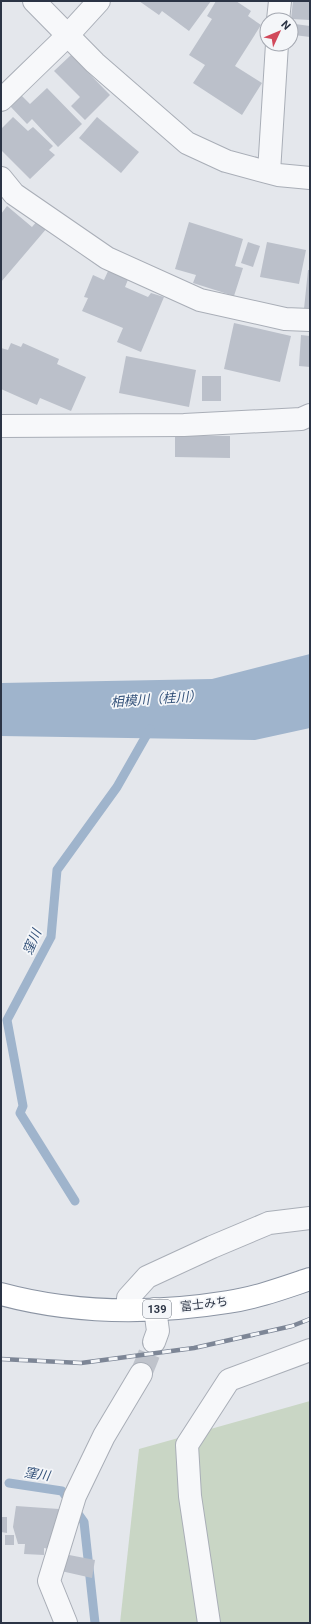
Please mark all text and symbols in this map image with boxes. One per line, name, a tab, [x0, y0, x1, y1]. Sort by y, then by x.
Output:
north arrow	[259, 12, 299, 52]
text: N	[278, 18, 293, 33]
water label: 相模川（桂川）	[110, 688, 202, 710]
water label: 窪川	[20, 925, 45, 957]
street label: 富士みち	[179, 1294, 229, 1314]
road number: 139	[143, 1300, 171, 1318]
water label: 窪川	[23, 1465, 53, 1484]

